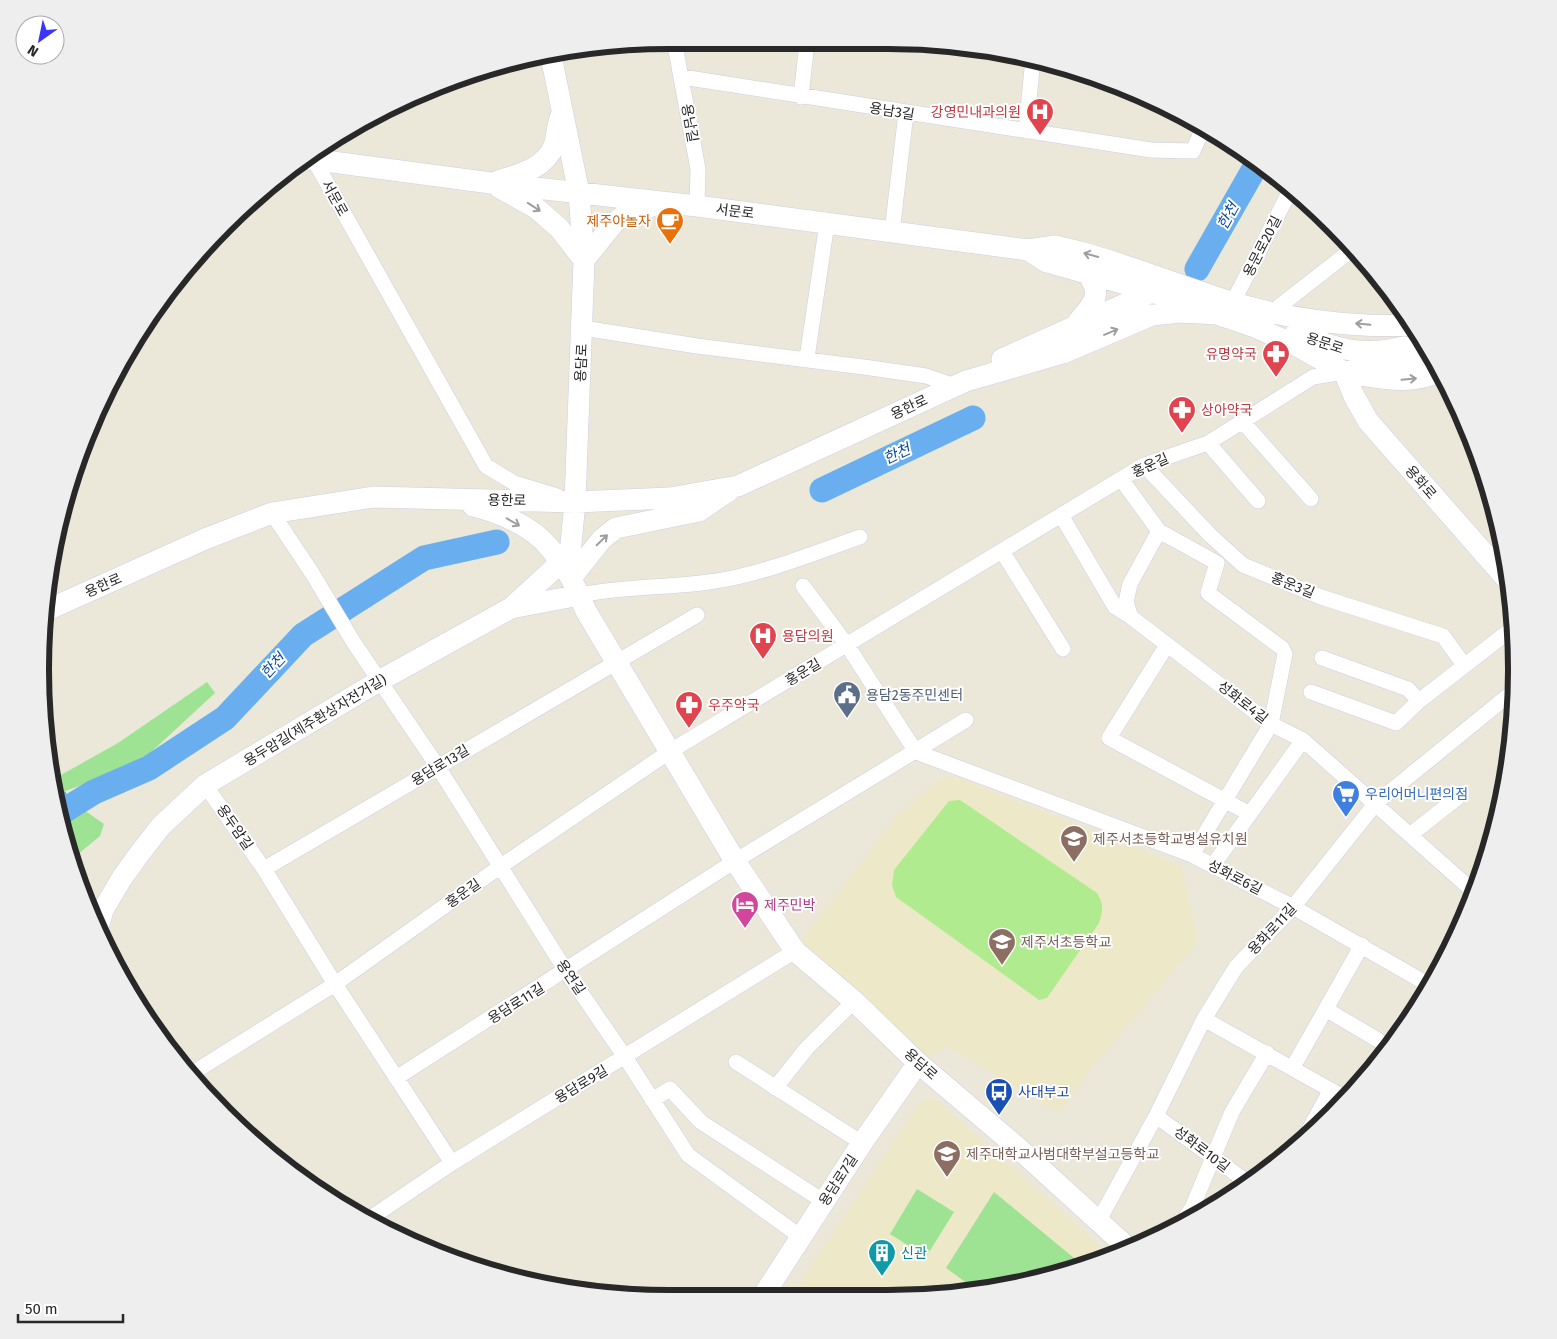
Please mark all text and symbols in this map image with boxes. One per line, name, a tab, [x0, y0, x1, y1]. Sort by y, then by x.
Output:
north arrow	[15, 15, 65, 65]
text: N	[25, 41, 42, 60]
hospital icon: 강영민내과의원	[1025, 97, 1055, 136]
street label: 용남3길	[868, 100, 916, 123]
street label: 용남길	[678, 103, 701, 144]
place label: 강영민내과의원	[931, 104, 1021, 121]
street label: 서문로	[318, 177, 351, 219]
water label: 한천	[1213, 198, 1244, 232]
street label: 서문로	[715, 201, 755, 222]
one-way arrow	[526, 203, 540, 213]
cafe icon: 제주야놀자	[655, 206, 685, 245]
place label: 제주야놀자	[587, 213, 651, 230]
street label: 용문로20길	[1240, 213, 1285, 280]
one-way arrow	[1083, 249, 1099, 259]
one-way arrow	[1355, 319, 1371, 329]
one-way arrow	[1103, 327, 1118, 337]
street label: 용문로	[1304, 329, 1346, 358]
pharmacy icon: 유명약국	[1261, 339, 1291, 378]
street label: 용담로	[572, 343, 591, 383]
place label: 유명약국	[1205, 346, 1257, 363]
one-way arrow	[1401, 374, 1417, 383]
street label: 용한로	[888, 392, 930, 423]
pharmacy icon: 상아약국	[1167, 395, 1197, 434]
place label: 상아약국	[1201, 402, 1253, 419]
water label: 한천	[881, 439, 915, 468]
street label: 홍운길	[1129, 450, 1171, 481]
street label: 용화로	[1402, 462, 1440, 503]
street label: 용한로	[488, 492, 527, 509]
one-way arrow	[506, 517, 520, 527]
one-way arrow	[596, 534, 608, 546]
street label: 홍운3길	[1268, 569, 1317, 602]
street label: 용한로	[82, 570, 124, 601]
hospital icon: 용담의원	[748, 621, 778, 660]
place label: 용담의원	[782, 628, 834, 645]
water label: 한천	[257, 648, 290, 682]
street label: 홍운길	[782, 655, 824, 690]
street label: 용두암길(제주환상자전거길)	[241, 671, 390, 770]
street label: 성화로4길	[1214, 678, 1271, 727]
public building icon: 용담2동주민센터	[832, 680, 862, 719]
place label: 용담2동주민센터	[866, 687, 963, 704]
pharmacy icon: 우주약국	[674, 690, 704, 729]
place label: 우주약국	[708, 697, 760, 714]
street label: 용담로13길	[408, 742, 472, 789]
supermarket icon: 우리어머니편의점	[1331, 779, 1361, 818]
place label: 우리어머니편의점	[1365, 786, 1468, 803]
street label: 용두암길	[213, 801, 256, 853]
school or university icon: 제주서초등학교병설유치원	[1059, 824, 1089, 863]
place label: 제주서초등학교병설유치원	[1093, 831, 1248, 848]
street label: 성화로6길	[1205, 856, 1265, 898]
street label: 홍운길	[443, 875, 484, 911]
hotel icon: 제주민박	[730, 890, 760, 929]
place label: 제주민박	[764, 897, 816, 914]
street label: 용화로11길	[1245, 900, 1300, 958]
school or university icon: 제주서초등학교	[987, 927, 1017, 966]
place label: 제주서초등학교	[1021, 934, 1111, 951]
street label: 용연길	[553, 957, 588, 998]
street label: 용담로11길	[485, 979, 548, 1027]
street label: 용담로	[901, 1045, 941, 1084]
street label: 용담로9길	[552, 1062, 611, 1107]
bus stop icon: 사대부고	[984, 1077, 1014, 1116]
place label: 사대부고	[1018, 1084, 1070, 1101]
street label: 성화로10길	[1170, 1123, 1233, 1176]
school or university icon: 제주대학교사범대학부설고등학교	[932, 1139, 962, 1178]
place label: 제주대학교사범대학부설고등학교	[966, 1146, 1159, 1163]
street label: 용담로7길	[816, 1151, 861, 1209]
building icon: 신관	[867, 1238, 897, 1277]
place label: 신관	[901, 1245, 927, 1262]
scale bar	[18, 1292, 122, 1324]
text: 50 m	[25, 1300, 58, 1318]

